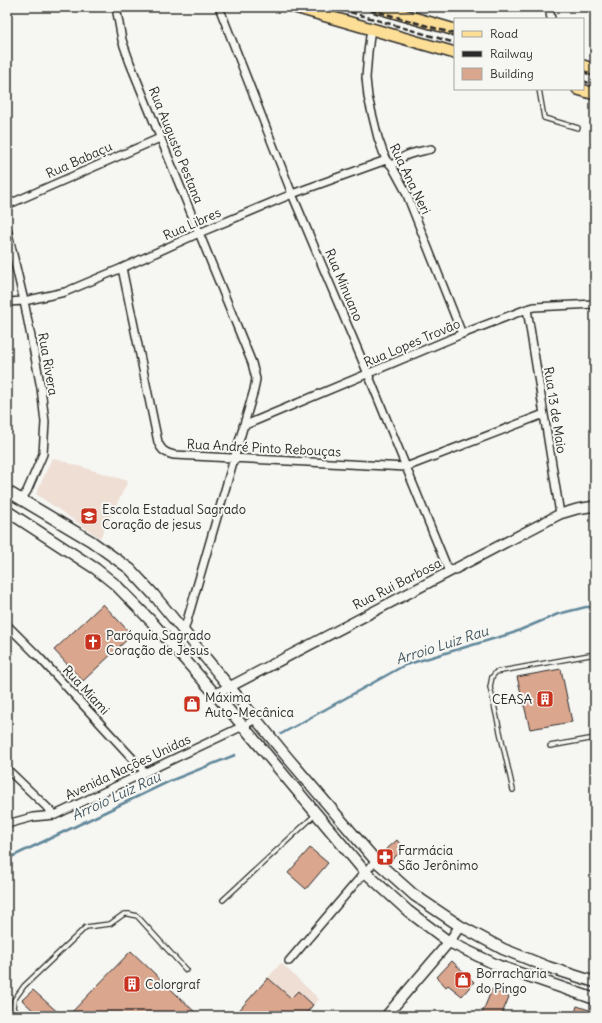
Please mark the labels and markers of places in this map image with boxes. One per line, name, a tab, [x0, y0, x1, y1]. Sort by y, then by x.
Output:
place label: Escola Estadual Sagrado Coração de jesus	[102, 501, 246, 533]
school or university icon: Escola Estadual Sagrado Coração de jesus	[79, 506, 99, 526]
place label: Paróquia Sagrado Coração de Jesus	[106, 627, 211, 659]
church icon: Paróquia Sagrado Coração de Jesus	[83, 632, 103, 652]
place label: Máxima Auto-Mecânica	[205, 689, 294, 721]
building icon: CEASA	[535, 689, 555, 709]
place label: CEASA	[492, 691, 532, 708]
shop icon: Máxima Auto-Mecânica	[182, 694, 202, 714]
place label: Farmácia São Jerônimo	[398, 842, 478, 874]
pharmacy icon: Farmácia São Jerônimo	[375, 847, 395, 867]
place label: Borracharia do Pingo	[476, 965, 547, 997]
shop icon: Borracharia do Pingo	[453, 970, 473, 990]
building icon: Colorgraf	[122, 974, 142, 994]
place label: Colorgraf	[145, 976, 201, 993]

